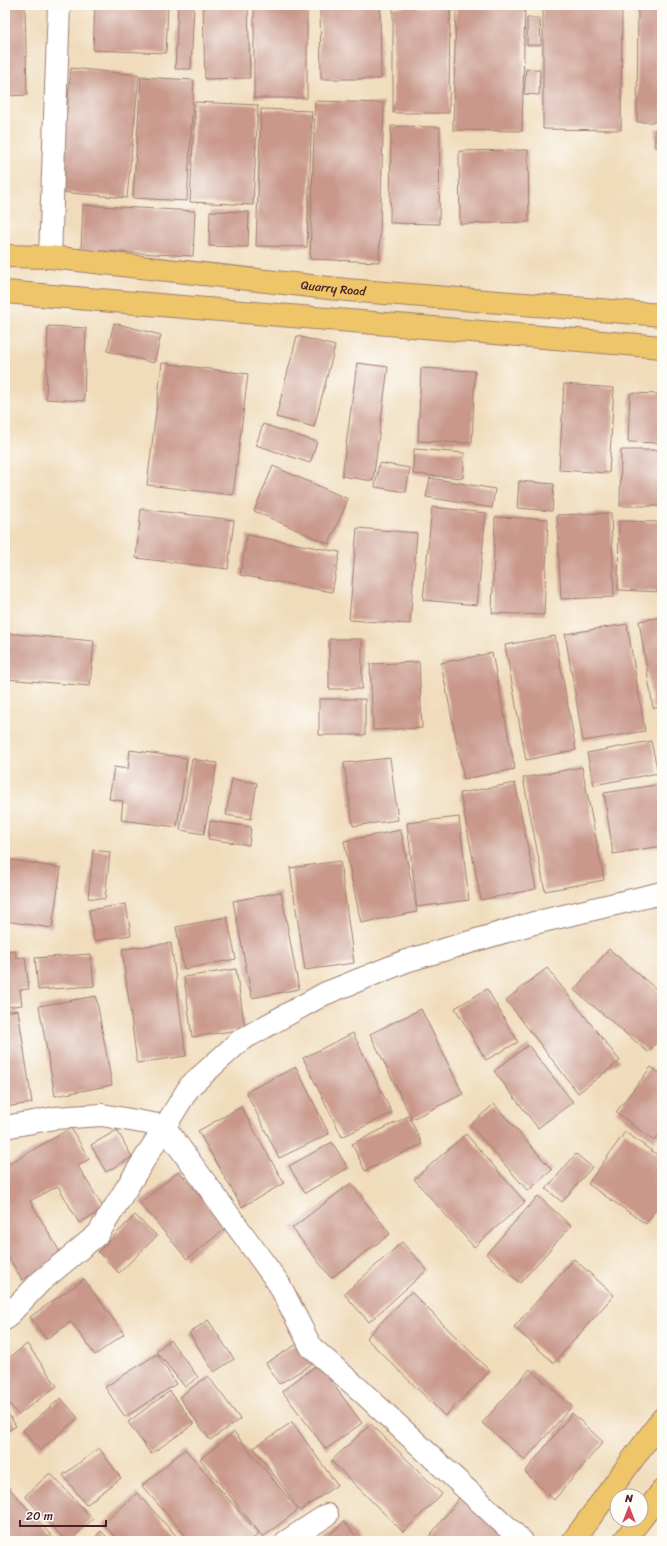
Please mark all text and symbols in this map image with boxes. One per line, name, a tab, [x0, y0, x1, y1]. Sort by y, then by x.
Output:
street label: Quarry Road	[300, 274, 368, 303]
north arrow	[609, 1488, 649, 1528]
text: N	[624, 1489, 633, 1508]
scale bar	[20, 1502, 106, 1528]
text: 20 m	[26, 1505, 53, 1527]

